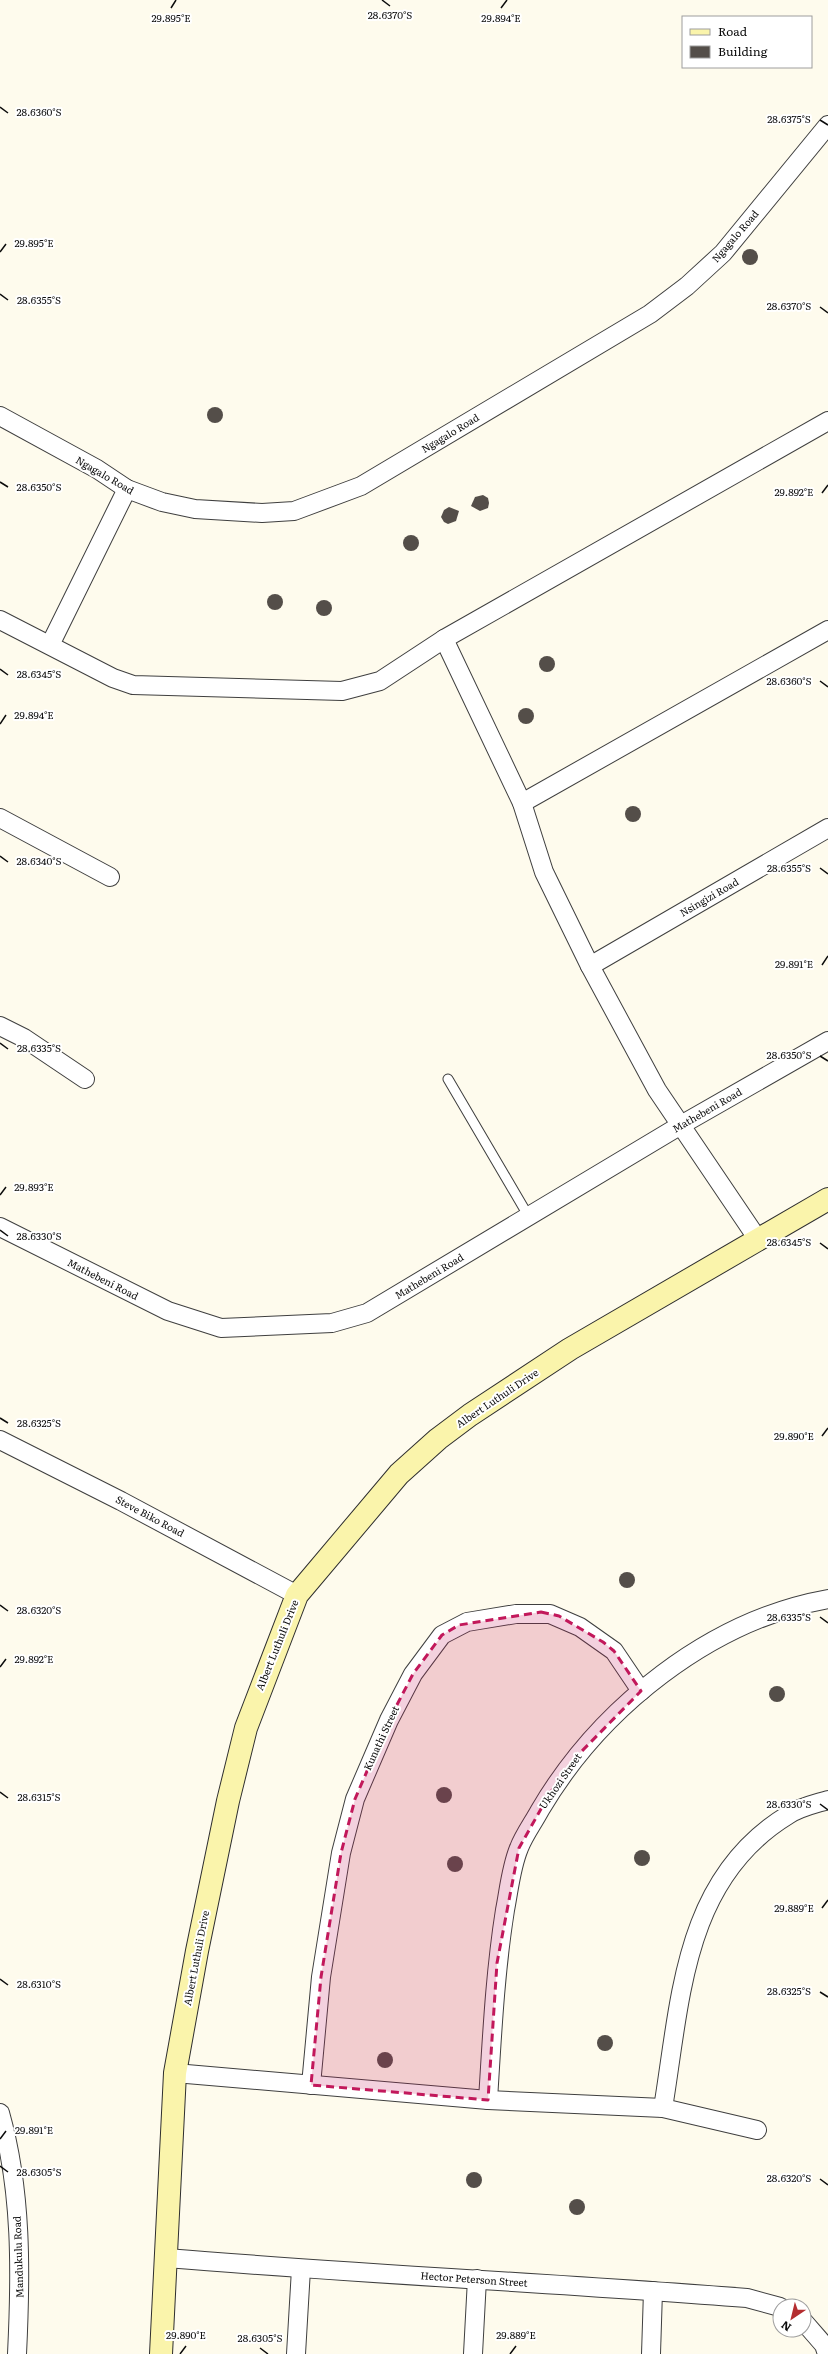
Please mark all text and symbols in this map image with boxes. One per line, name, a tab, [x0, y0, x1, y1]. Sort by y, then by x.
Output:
text: 28.6370°S	[368, 7, 412, 22]
text: 29.895°E	[151, 10, 191, 25]
text: 29.894°E	[481, 10, 521, 25]
legend	[682, 16, 812, 68]
text: Road	[718, 22, 748, 40]
text: Building	[718, 42, 768, 60]
text: 28.6360°S	[16, 104, 62, 119]
text: 28.6375°S	[767, 111, 811, 126]
street label: Ngagalo Road	[708, 206, 762, 265]
text: 29.895°E	[14, 235, 54, 250]
text: 28.6355°S	[17, 292, 61, 307]
text: 28.6370°S	[767, 298, 811, 313]
street label: Ngagalo Road	[418, 409, 481, 456]
street label: Ngagalo Road	[73, 452, 137, 497]
text: 28.6350°S	[17, 479, 61, 494]
text: 29.892°E	[775, 484, 813, 499]
text: 28.6345°S	[17, 666, 61, 681]
text: 28.6360°S	[766, 673, 812, 688]
text: 29.894°E	[14, 707, 54, 722]
text: 28.6340°S	[16, 853, 62, 868]
text: 28.6355°S	[767, 860, 811, 875]
street label: Nsingizi Road	[676, 874, 741, 920]
text: 29.891°E	[775, 956, 813, 971]
text: 28.6335°S	[17, 1040, 61, 1055]
text: 28.6350°S	[767, 1047, 811, 1062]
street label: Mathebeni Road	[669, 1084, 744, 1136]
text: 29.893°E	[14, 1179, 54, 1194]
text: 28.6330°S	[17, 1228, 61, 1243]
text: 28.6345°S	[767, 1234, 811, 1249]
street label: Mathebeni Road	[392, 1249, 466, 1302]
street label: Mathebeni Road	[65, 1254, 141, 1303]
street label: Albert Luthuli Drive	[452, 1364, 541, 1431]
text: 28.6325°S	[17, 1415, 61, 1430]
text: 29.890°E	[774, 1428, 814, 1443]
street label: Steve Biko Road	[113, 1491, 187, 1540]
street label: Albert Luthuli Drive	[251, 1597, 302, 1692]
text: 28.6320°S	[17, 1602, 61, 1617]
text: 28.6335°S	[767, 1609, 811, 1624]
text: 29.892°E	[15, 1651, 53, 1666]
street label: Kunathi Street	[359, 1703, 402, 1773]
street label: Ukhozi Street	[535, 1750, 584, 1812]
text: 28.6315°S	[17, 1789, 61, 1804]
text: 28.6330°S	[767, 1796, 811, 1811]
text: 29.889°E	[774, 1900, 814, 1915]
street label: Albert Luthuli Drive	[179, 1909, 212, 2007]
text: 28.6310°S	[17, 1976, 61, 1991]
text: 28.6325°S	[767, 1983, 811, 1998]
text: 29.891°E	[15, 2122, 53, 2137]
text: 28.6305°S	[17, 2164, 61, 2179]
text: 28.6320°S	[767, 2170, 811, 2185]
street label: Mandukulu Road	[9, 2216, 26, 2298]
street label: Hector Peterson Street	[420, 2267, 528, 2290]
north arrow	[772, 2298, 812, 2338]
text: N	[777, 2318, 794, 2336]
text: 29.890°E	[166, 2327, 206, 2342]
text: 29.889°E	[496, 2327, 536, 2342]
text: 28.6305°S	[238, 2330, 282, 2345]

